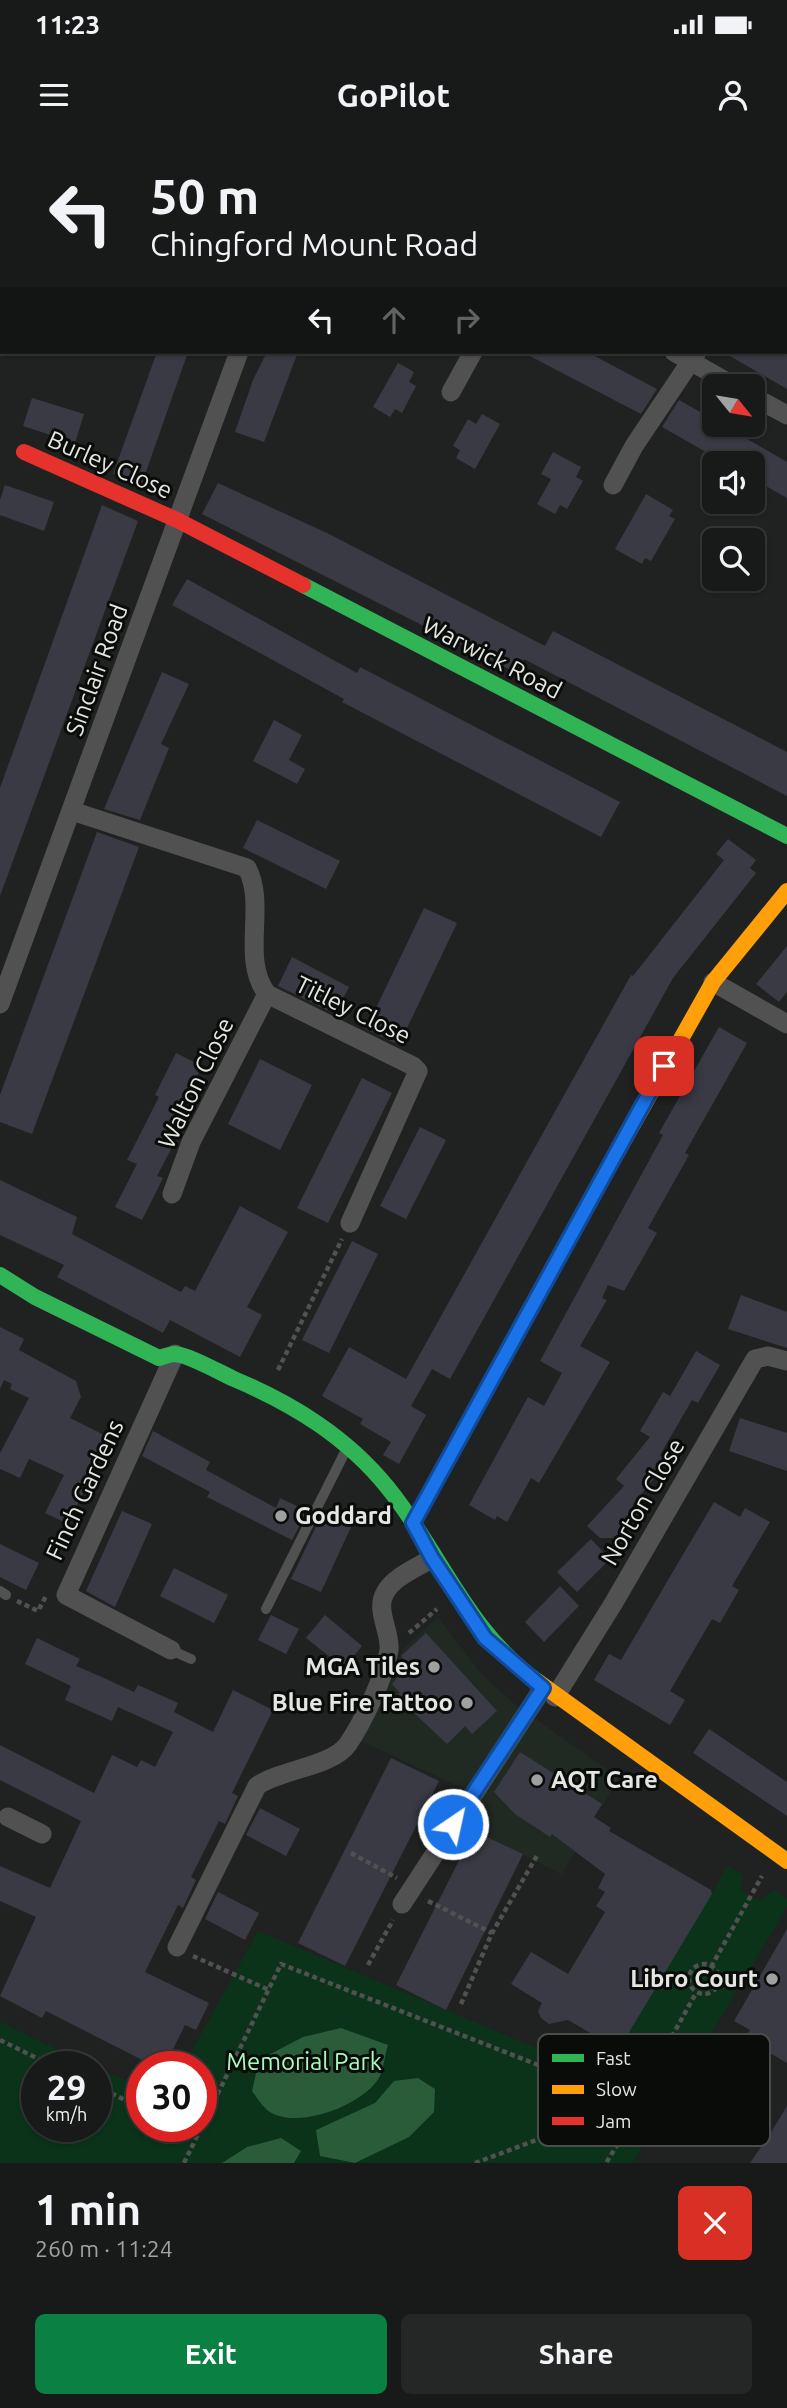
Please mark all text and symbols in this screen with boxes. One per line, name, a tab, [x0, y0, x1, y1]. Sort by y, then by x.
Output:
text: 11:23	[35, 10, 100, 39]
icon: menu	[35, 76, 73, 114]
icon: person	[714, 76, 752, 114]
text: GoPilot	[337, 77, 450, 113]
icon: left	[35, 168, 126, 259]
text: 50 m	[150, 168, 259, 223]
text: Chingford Mount Road	[150, 226, 478, 262]
icon: left	[302, 301, 340, 339]
icon: ahead	[375, 301, 413, 339]
icon: right	[448, 301, 486, 339]
north arrow	[702, 374, 765, 438]
map controls	[702, 374, 765, 591]
street label: Burley Close	[44, 425, 177, 504]
button: sound	[702, 451, 765, 514]
button: search	[702, 528, 765, 591]
street label: Sinclair Road	[60, 601, 133, 739]
street label: Warwick Road	[418, 611, 566, 704]
street label: Titley Close	[291, 970, 415, 1049]
street label: Walton Close	[152, 1013, 239, 1152]
pin	[634, 1036, 694, 1096]
icon: arrive	[645, 1047, 683, 1085]
street label: Finch Gardens	[40, 1416, 129, 1564]
street label: Norton Close	[595, 1434, 690, 1570]
place label: Goddard	[295, 1502, 392, 1529]
marker: Goddard	[273, 1508, 289, 1524]
place label: MGA Tiles	[305, 1653, 420, 1680]
marker: MGA Tiles	[426, 1659, 442, 1675]
place label: Blue Fire Tattoo	[272, 1689, 453, 1716]
marker: Blue Fire Tattoo	[459, 1695, 475, 1711]
place label: AQT Care	[551, 1766, 658, 1793]
marker: AQT Care	[529, 1772, 545, 1788]
position arrow	[416, 1787, 490, 1861]
place label: Libro Court	[630, 1965, 758, 1992]
marker: Libro Court	[764, 1971, 780, 1987]
legend	[538, 2034, 770, 2146]
text: Fast	[596, 2047, 631, 2069]
park label: Memorial Park	[226, 2048, 382, 2075]
speed limit sign: 30	[126, 2051, 217, 2142]
text: 29	[47, 2067, 86, 2107]
text: Slow	[596, 2078, 637, 2100]
text: km/h	[46, 2104, 87, 2124]
text: Jam	[596, 2110, 632, 2132]
text: 1 min	[35, 2186, 141, 2233]
button: close	[678, 2186, 752, 2260]
text: 260 m · 11:24	[35, 2236, 173, 2261]
button: Exit	[35, 2314, 387, 2394]
button: Share	[401, 2314, 752, 2394]

